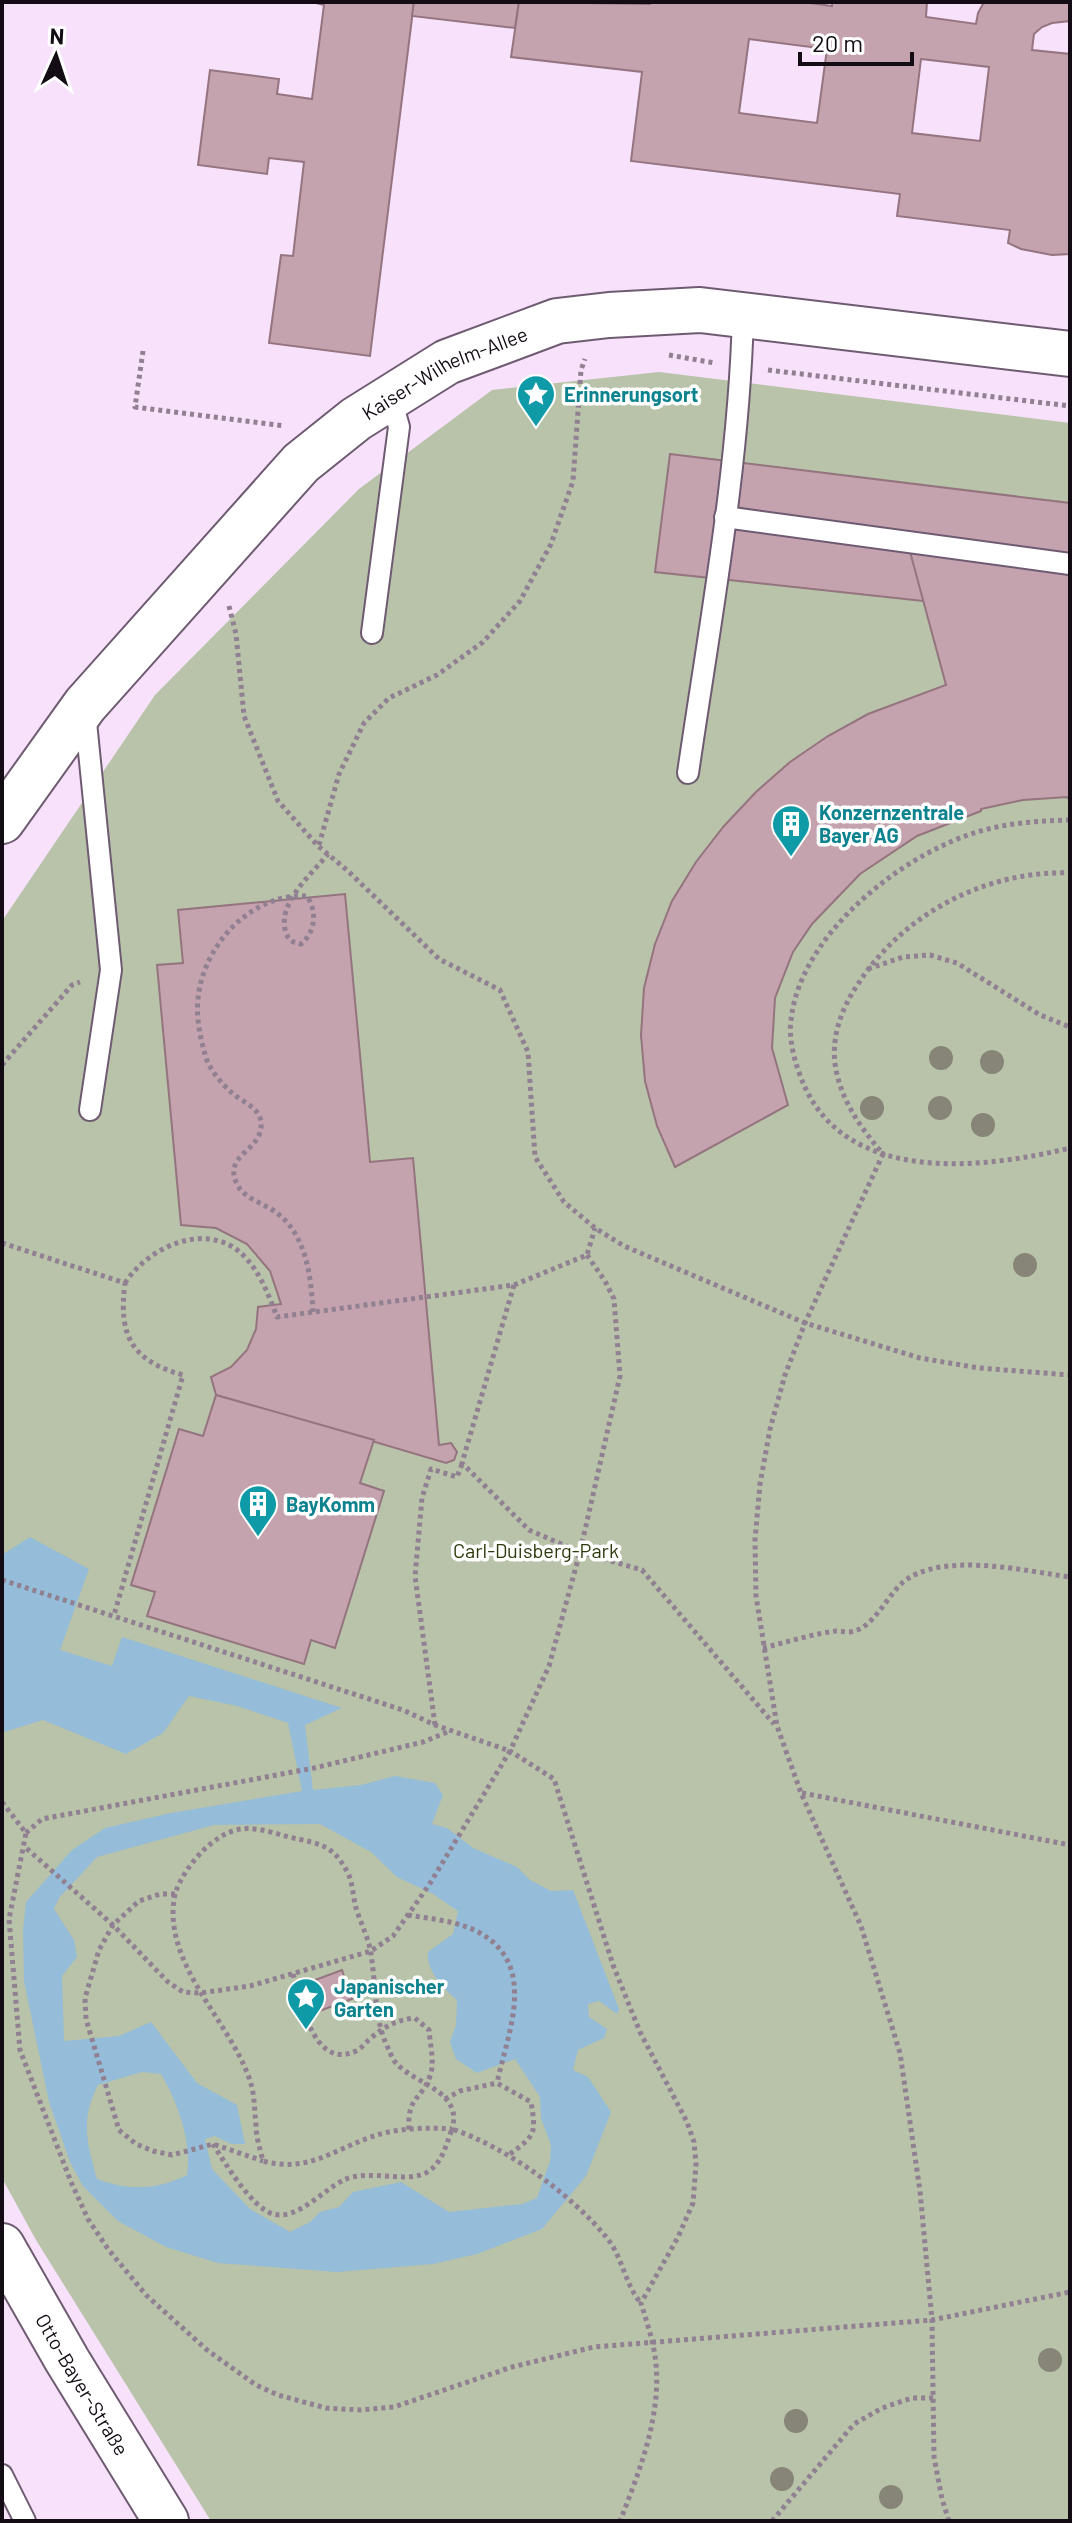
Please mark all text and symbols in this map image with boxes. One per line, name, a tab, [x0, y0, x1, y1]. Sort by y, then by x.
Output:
north arrow	[16, 16, 96, 96]
scale bar	[800, 16, 912, 66]
text: N	[49, 22, 65, 48]
text: 20 m	[812, 28, 863, 57]
street label: Kaiser-Wilhelm-Allee	[357, 321, 531, 424]
place icon: Erinnerungsort	[515, 373, 557, 428]
place label: Erinnerungsort	[564, 382, 698, 406]
place label: Konzernzentrale Bayer AG	[819, 800, 964, 847]
building icon: Konzernzentrale Bayer AG	[770, 803, 812, 858]
building icon: BayKomm	[237, 1483, 279, 1538]
place label: BayKomm	[286, 1492, 375, 1516]
park label: Carl-Duisberg-Park	[453, 1538, 619, 1562]
place label: Japanischer Garten	[334, 1974, 445, 2021]
place icon: Japanischer Garten	[285, 1976, 327, 2031]
street label: Otto-Bayer-Straße	[31, 2309, 134, 2459]

